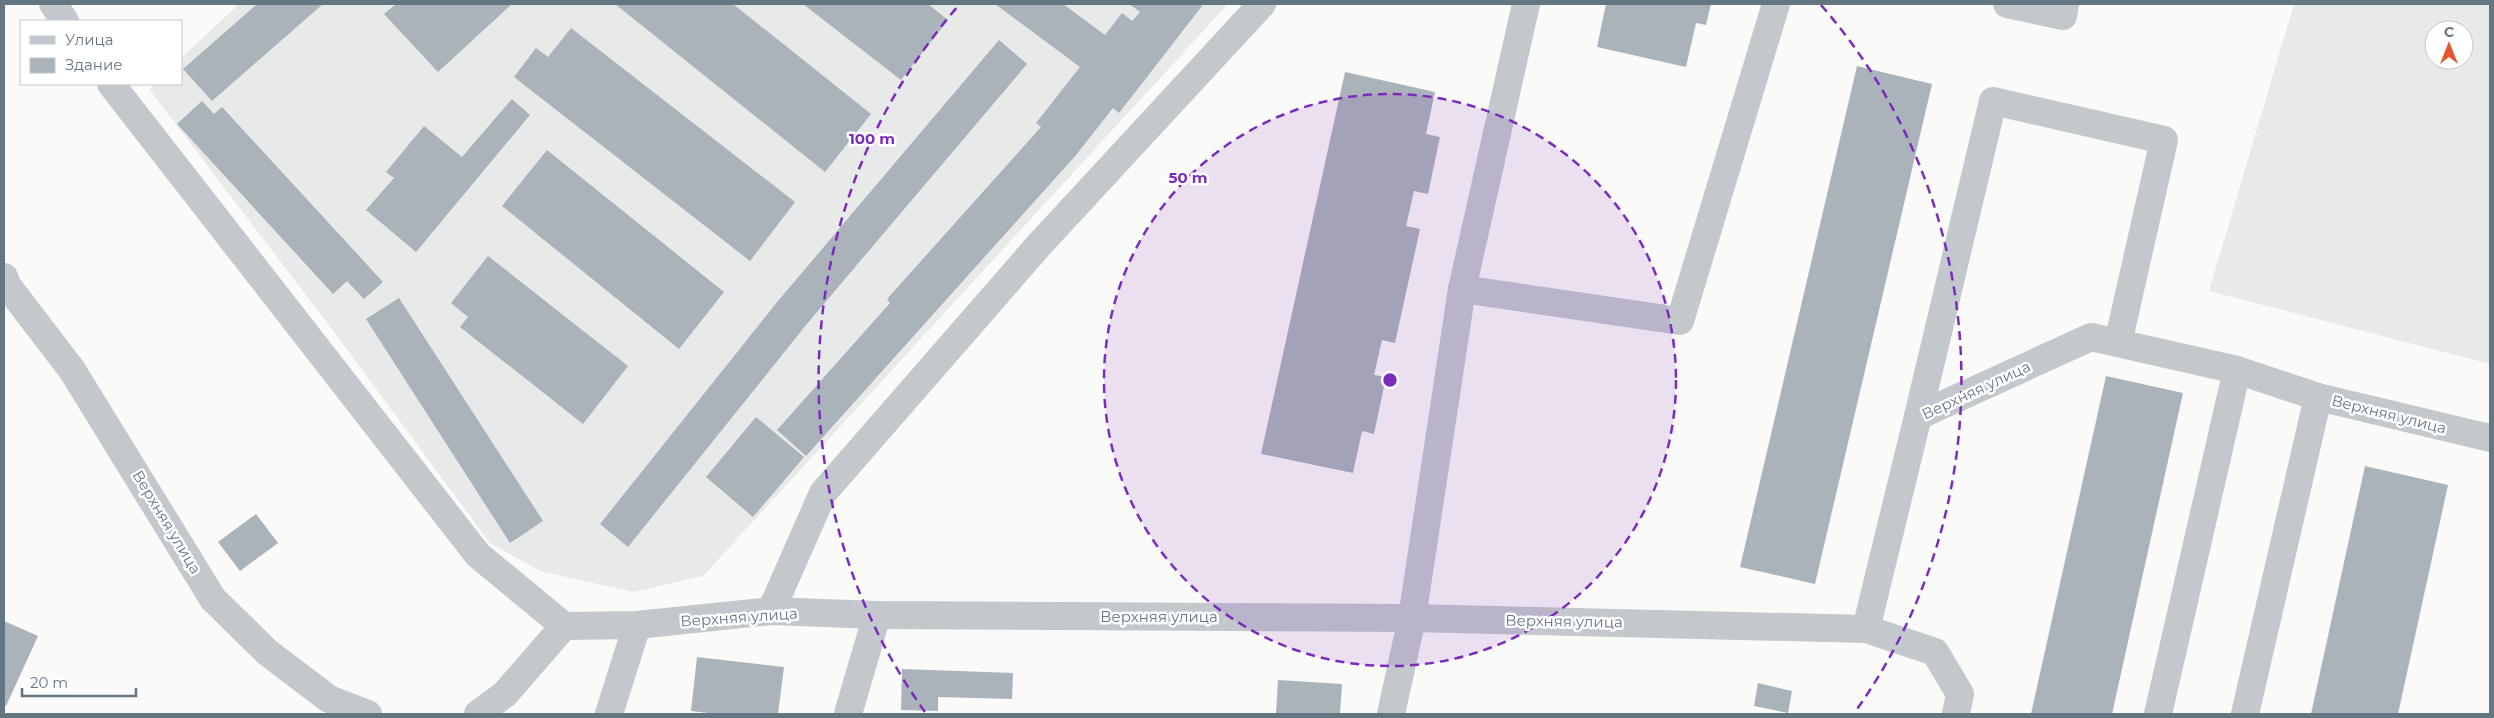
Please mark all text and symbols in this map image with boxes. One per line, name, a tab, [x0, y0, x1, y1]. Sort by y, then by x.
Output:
legend	[20, 20, 182, 85]
north arrow	[2424, 20, 2474, 70]
text: С	[2444, 23, 2454, 41]
text: Улица	[65, 30, 113, 49]
text: Здание	[65, 55, 123, 74]
text: 100 m	[849, 129, 895, 148]
text: 50 m	[1168, 168, 1208, 187]
street label: Верхняя улица	[1919, 357, 2033, 423]
centre of rings	[1381, 371, 1399, 389]
street label: Верхняя улица	[2330, 391, 2448, 437]
street label: Верхняя улица	[129, 467, 205, 577]
street label: Верхняя улица	[680, 603, 798, 631]
street label: Верхняя улица	[1100, 607, 1218, 626]
street label: Верхняя улица	[1505, 610, 1623, 632]
scale bar	[22, 666, 136, 698]
text: 20 m	[30, 673, 68, 692]

